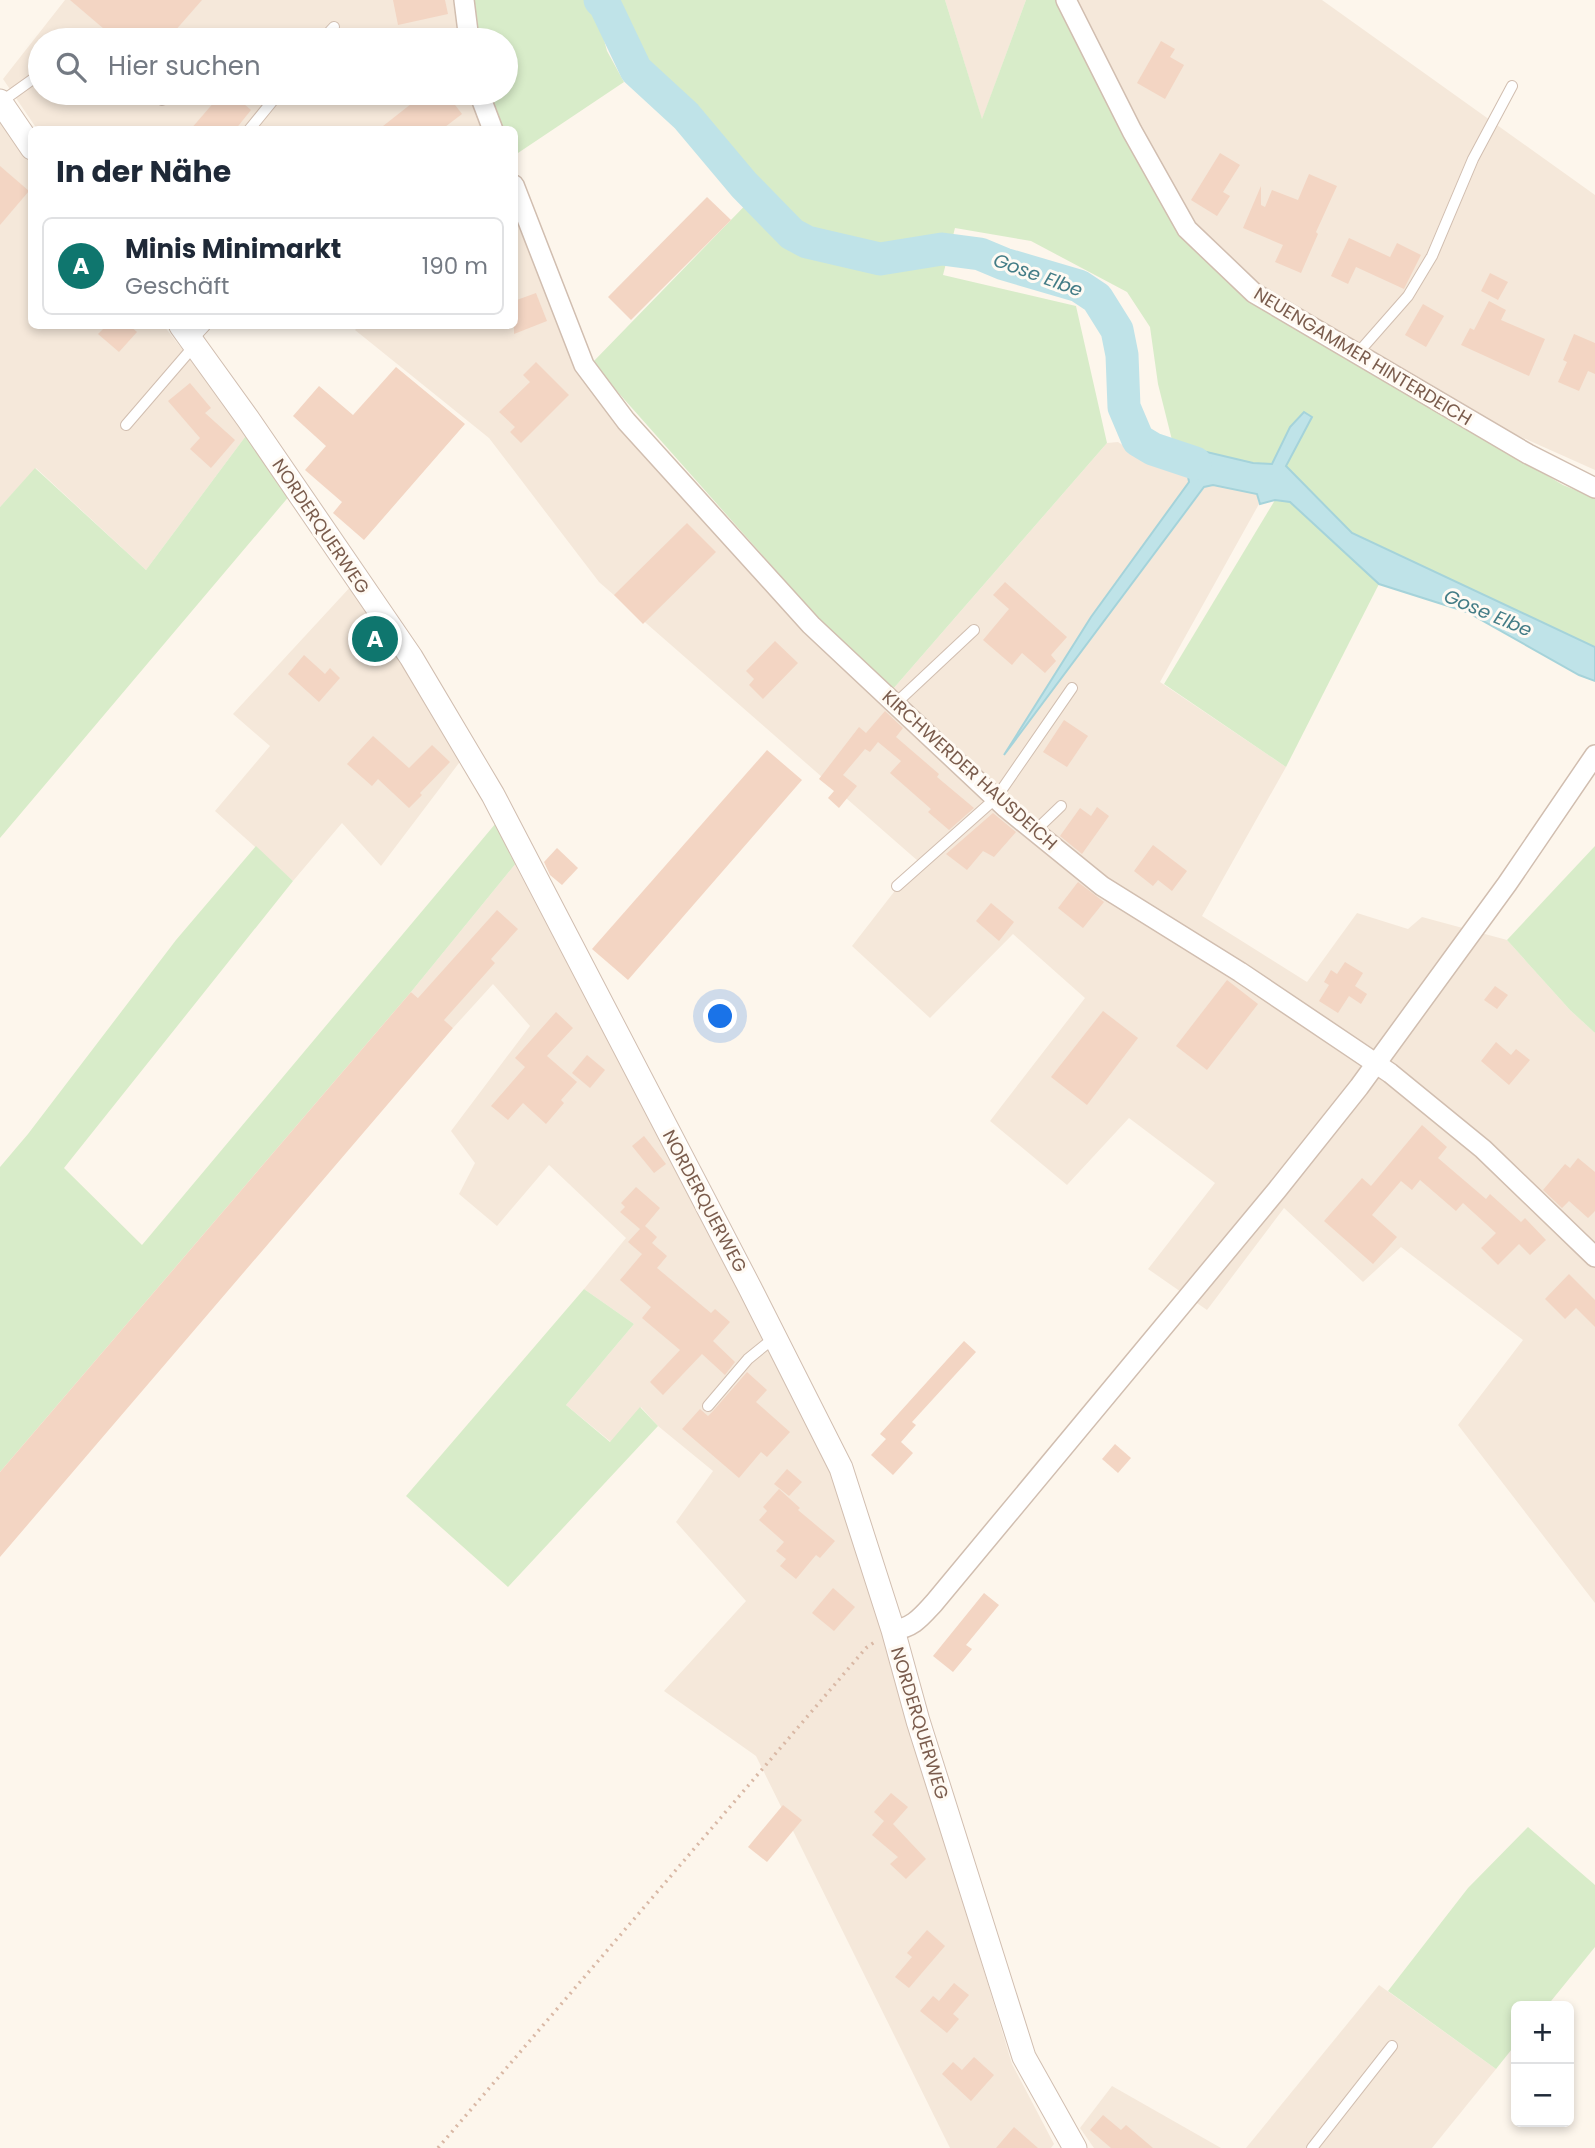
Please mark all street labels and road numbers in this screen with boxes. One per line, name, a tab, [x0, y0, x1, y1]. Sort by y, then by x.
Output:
street label: NEUENGAMMER HINTERDEICH	[1249, 281, 1477, 431]
street label: NORDERQUERWEG	[266, 454, 376, 598]
street label: KIRCHWERDER HAUSDEICH	[877, 684, 1063, 856]
street label: NORDERQUERWEG	[657, 1125, 753, 1277]
street label: NORDERQUERWEG	[885, 1644, 955, 1802]

